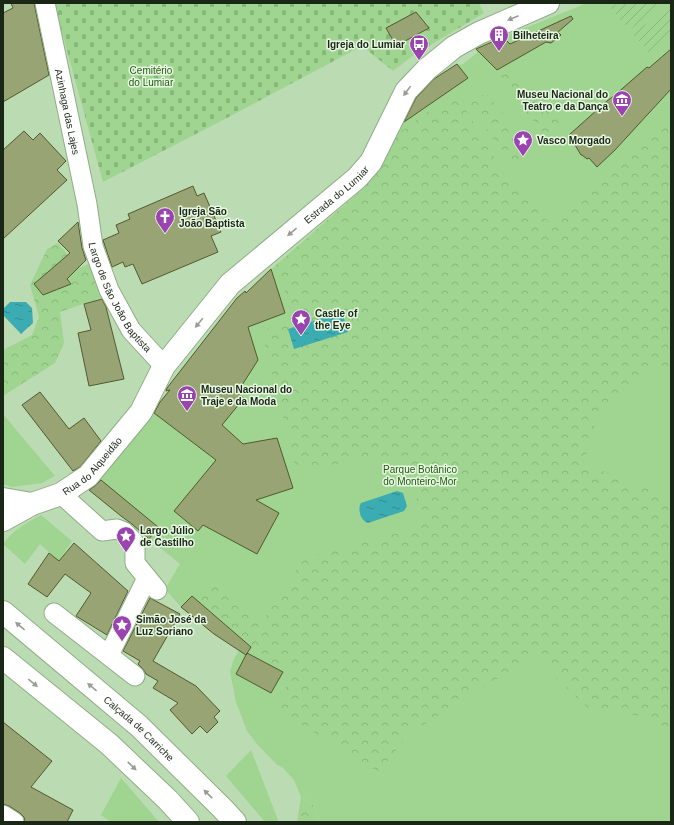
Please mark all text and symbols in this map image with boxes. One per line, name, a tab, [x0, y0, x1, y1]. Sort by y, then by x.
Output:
one-way arrow	[506, 16, 518, 22]
building icon: Bilheteira	[488, 24, 510, 52]
place label: Bilheteira	[513, 30, 559, 41]
bus stop icon: Igreja do Lumiar	[408, 33, 430, 61]
place label: Igreja do Lumiar	[327, 39, 405, 50]
park label: Cemitério do Lumiar	[129, 65, 174, 88]
street label: Azinhaga das Lajes	[53, 68, 82, 156]
one-way arrow	[403, 86, 411, 96]
place label: Museu Nacional do Teatro e da Dança	[517, 89, 608, 112]
museum icon: Museu Nacional do Teatro e da Dança	[611, 89, 633, 117]
place icon: Vasco Morgado	[512, 129, 534, 157]
place label: Vasco Morgado	[537, 135, 611, 146]
street label: Estrada do Lumiar	[302, 163, 371, 226]
church icon: Igreja São João Baptista	[154, 206, 176, 234]
place label: Igreja São João Baptista	[179, 206, 245, 229]
one-way arrow	[286, 228, 297, 237]
street label: Largo de São João Baptista	[87, 242, 154, 355]
place icon: Castle of the Eye	[290, 308, 312, 336]
place label: Castle of the Eye	[315, 308, 358, 331]
one-way arrow	[195, 317, 203, 328]
museum icon: Museu Nacional do Traje e da Moda	[176, 384, 198, 412]
place label: Museu Nacional do Traje e da Moda	[201, 384, 292, 407]
street label: Rua do Alqueidão	[60, 435, 124, 497]
park label: Parque Botânico do Monteiro-Mor	[383, 464, 457, 487]
place icon: Largo Júlio de Castilho	[115, 525, 137, 553]
place label: Largo Júlio de Castilho	[140, 525, 194, 548]
place icon: Simão José da Luz Soriano	[111, 614, 133, 642]
place label: Simão José da Luz Soriano	[136, 614, 206, 637]
one-way arrow	[15, 622, 26, 631]
one-way arrow	[28, 678, 39, 687]
one-way arrow	[87, 682, 97, 691]
street label: Calçada de Carriche	[101, 694, 176, 764]
one-way arrow	[127, 762, 138, 771]
one-way arrow	[203, 789, 213, 799]

